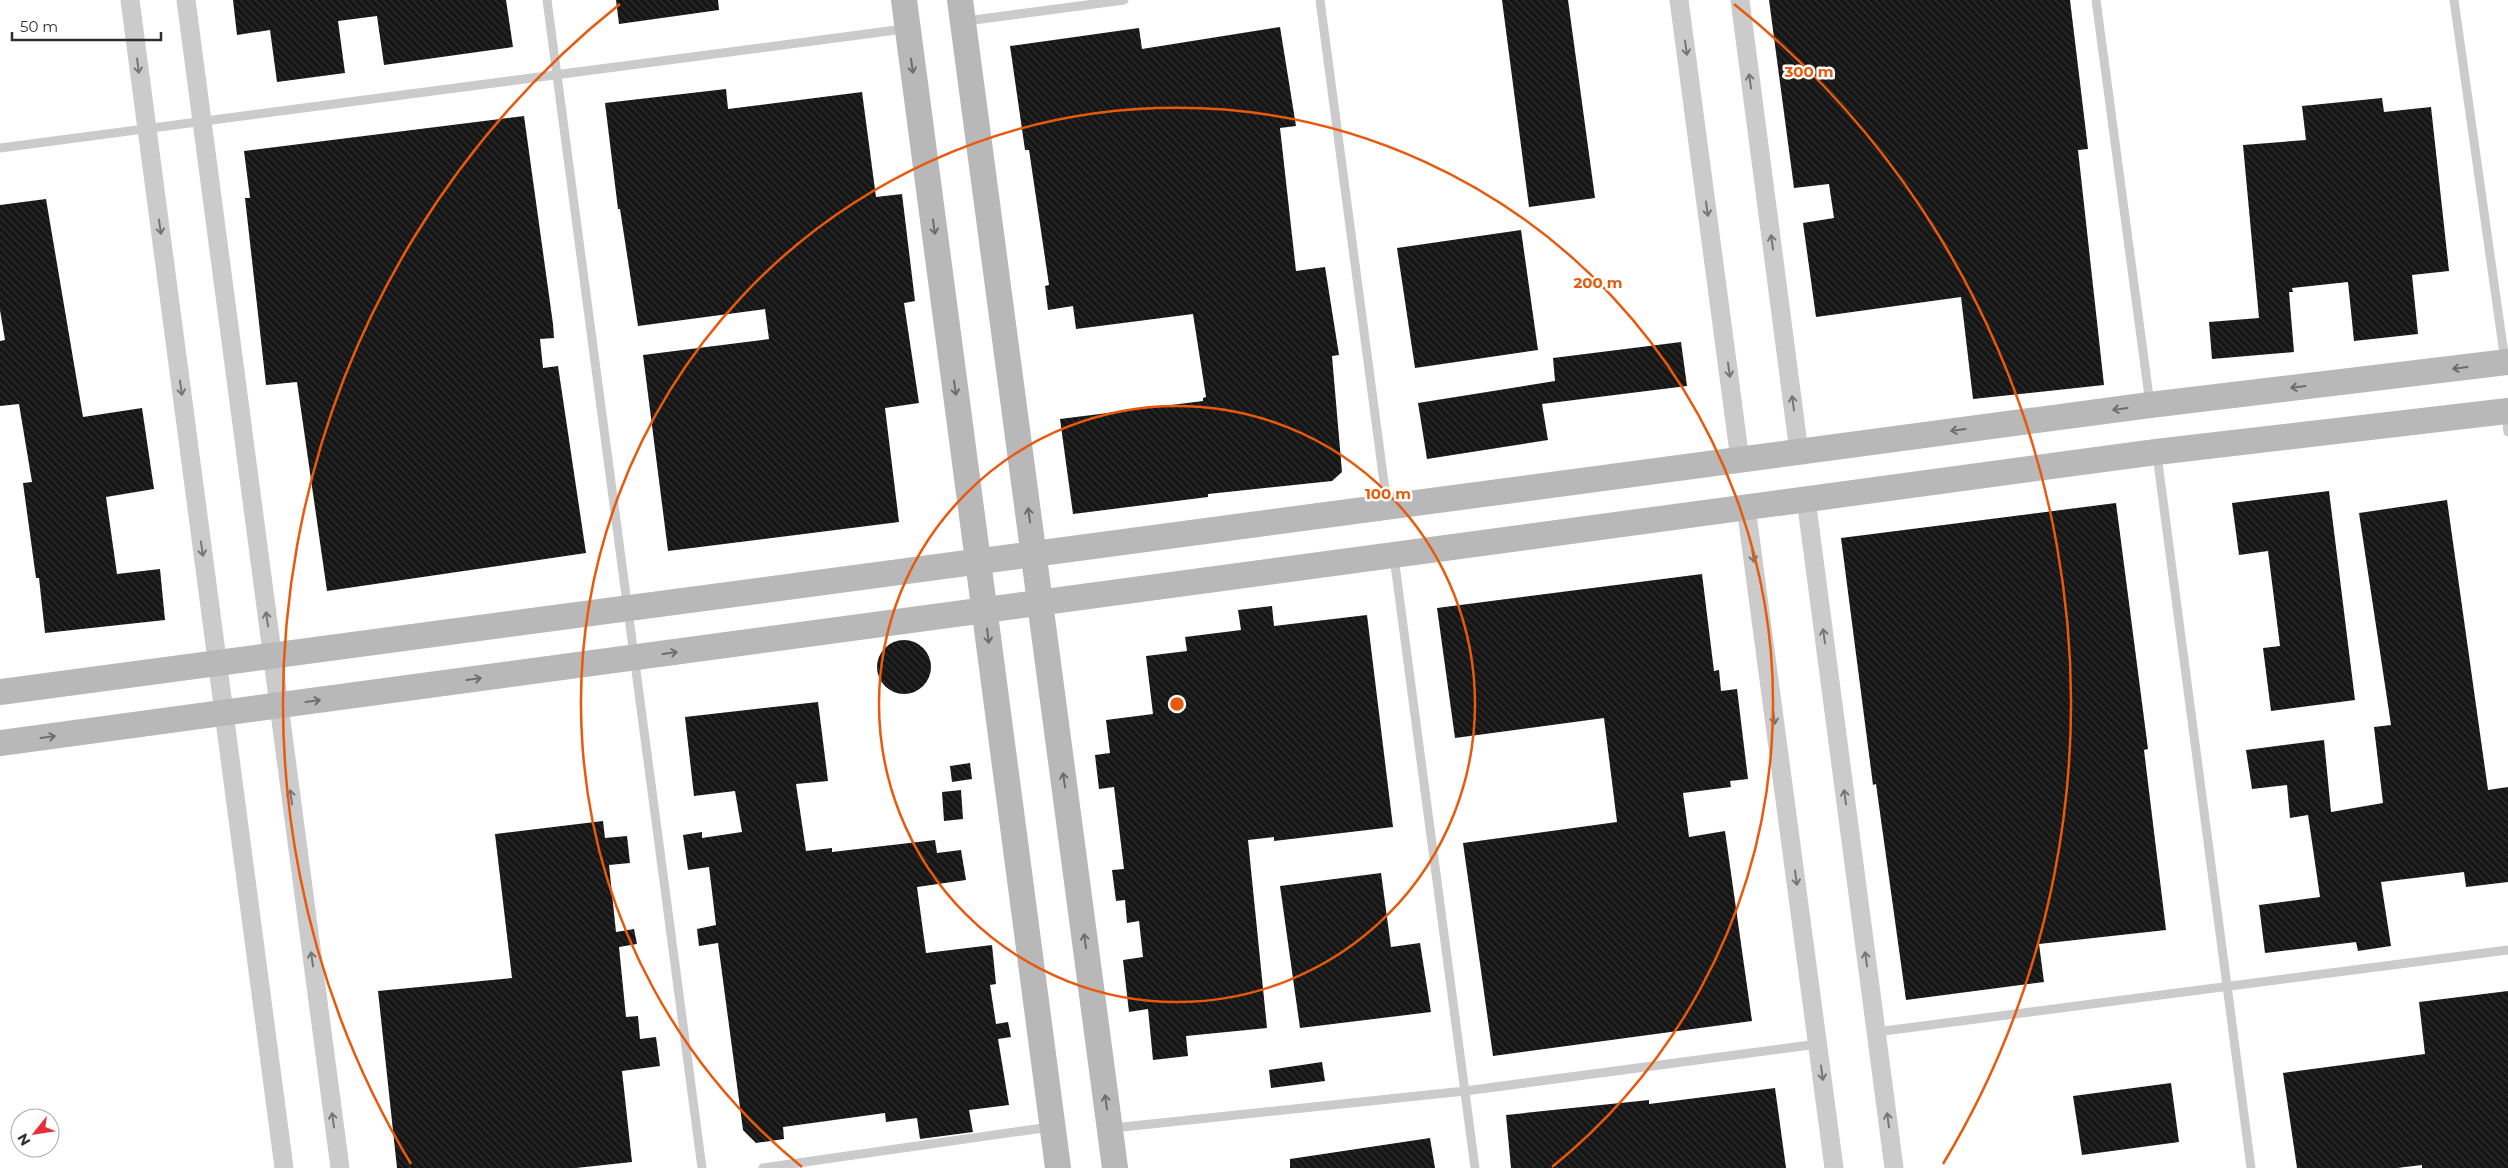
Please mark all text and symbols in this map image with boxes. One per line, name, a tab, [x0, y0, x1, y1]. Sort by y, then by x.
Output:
scale bar	[12, 10, 161, 42]
text: 50 m	[20, 17, 58, 36]
one-way arrow	[1681, 40, 1691, 56]
one-way arrow	[134, 57, 144, 73]
one-way arrow	[908, 57, 918, 73]
text: 300 m	[1783, 62, 1834, 81]
one-way arrow	[1745, 73, 1755, 89]
one-way arrow	[1702, 201, 1712, 217]
one-way arrow	[155, 218, 165, 234]
one-way arrow	[929, 218, 939, 234]
one-way arrow	[1766, 235, 1776, 251]
text: 200 m	[1573, 273, 1623, 292]
one-way arrow	[1724, 362, 1734, 378]
one-way arrow	[2452, 363, 2468, 373]
one-way arrow	[176, 380, 186, 396]
one-way arrow	[951, 380, 961, 396]
one-way arrow	[2291, 382, 2307, 392]
one-way arrow	[1788, 396, 1798, 412]
one-way arrow	[2112, 404, 2128, 414]
one-way arrow	[1951, 426, 1967, 436]
text: 100 m	[1365, 484, 1411, 503]
one-way arrow	[1023, 507, 1033, 523]
one-way arrow	[198, 541, 208, 557]
one-way arrow	[1748, 547, 1758, 563]
one-way arrow	[262, 611, 272, 627]
one-way arrow	[983, 627, 993, 643]
one-way arrow	[1819, 629, 1829, 645]
one-way arrow	[662, 648, 678, 658]
one-way arrow	[466, 674, 482, 684]
centre of rings	[1168, 695, 1186, 713]
one-way arrow	[305, 696, 321, 706]
one-way arrow	[1769, 708, 1779, 724]
one-way arrow	[40, 731, 56, 741]
one-way arrow	[1058, 772, 1068, 788]
one-way arrow	[285, 790, 295, 806]
one-way arrow	[1840, 790, 1850, 806]
one-way arrow	[1791, 869, 1801, 885]
one-way arrow	[1080, 934, 1090, 950]
one-way arrow	[307, 951, 317, 967]
one-way arrow	[1861, 951, 1871, 967]
one-way arrow	[1817, 1065, 1827, 1081]
one-way arrow	[1101, 1095, 1111, 1111]
north arrow	[10, 1108, 60, 1158]
one-way arrow	[328, 1112, 338, 1128]
one-way arrow	[1882, 1112, 1892, 1128]
text: N	[13, 1130, 34, 1149]

